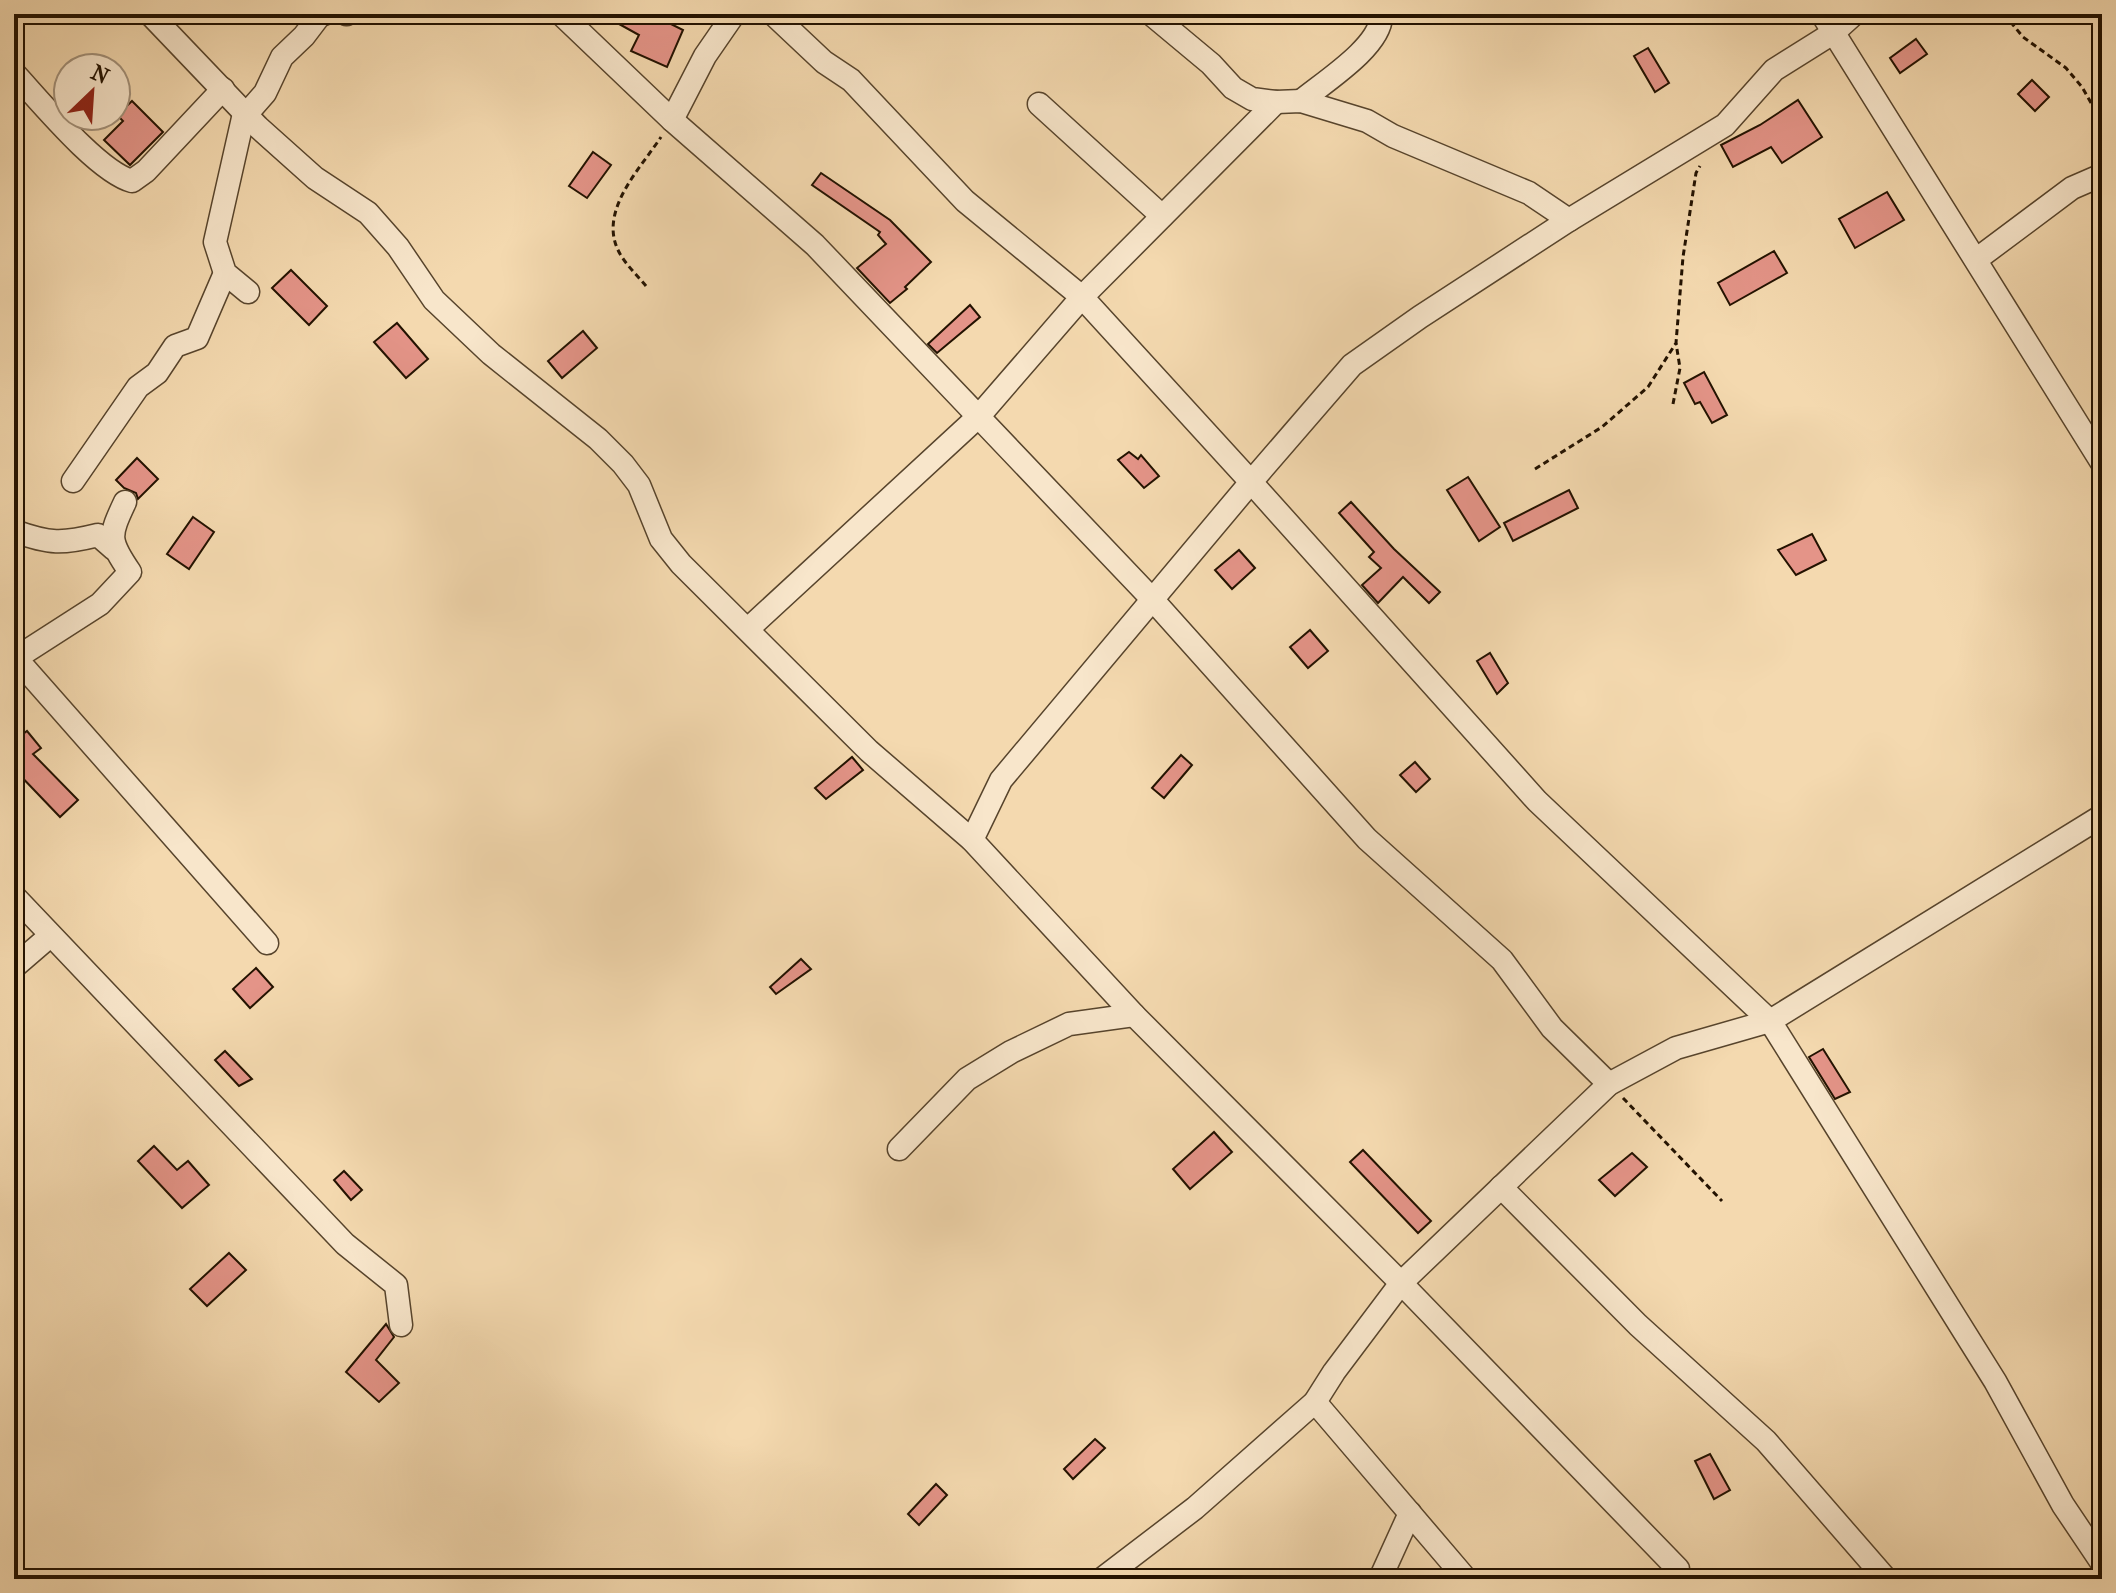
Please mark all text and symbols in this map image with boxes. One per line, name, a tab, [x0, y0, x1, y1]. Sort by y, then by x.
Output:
north arrow	[52, 52, 132, 132]
text: N	[87, 59, 113, 90]

